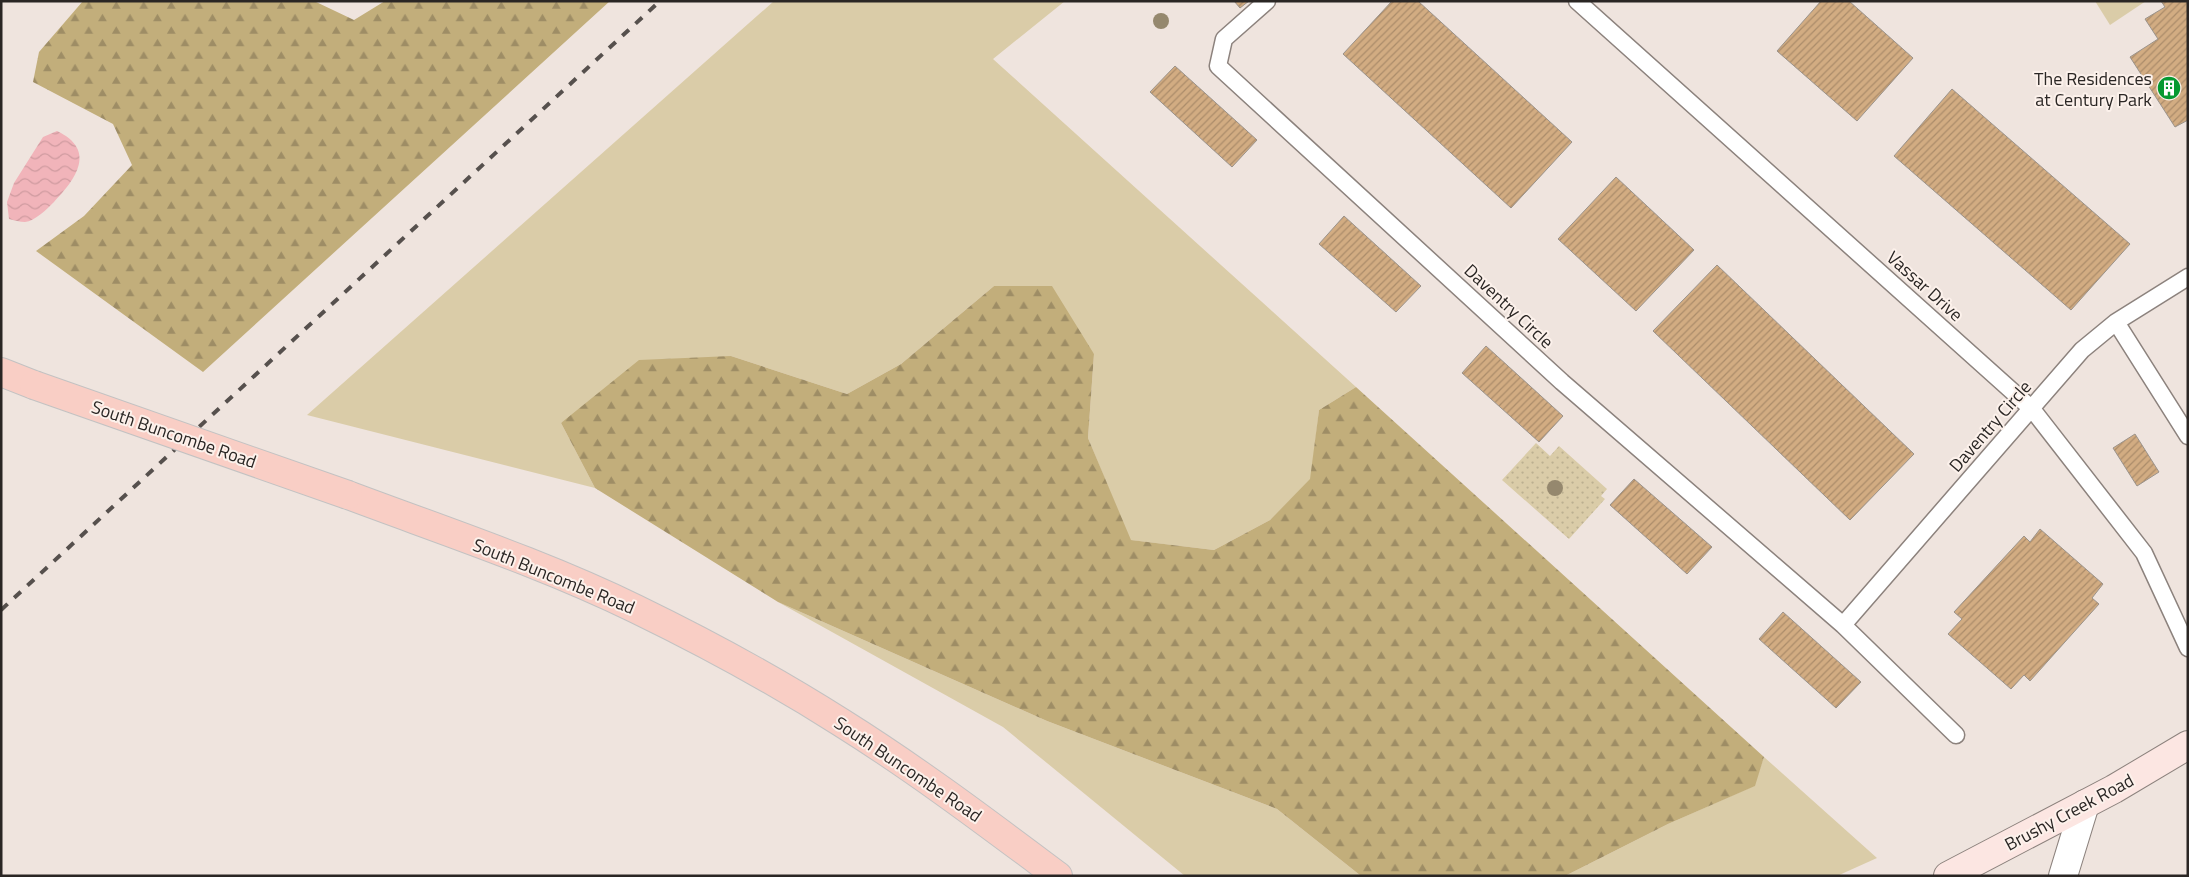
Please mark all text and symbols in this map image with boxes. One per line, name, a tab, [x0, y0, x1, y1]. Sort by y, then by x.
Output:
place label: The Residences at Century Park	[2034, 65, 2152, 113]
building icon: The Residences at Century Park	[2156, 75, 2182, 101]
street label: Vassar Drive	[1881, 244, 1969, 328]
street label: Daventry Circle	[1458, 257, 1560, 355]
street label: Daventry Circle	[1942, 374, 2038, 478]
street label: South Buncombe Road	[88, 393, 260, 475]
street label: South Buncombe Road	[469, 531, 639, 621]
street label: South Buncombe Road	[829, 709, 987, 829]
street label: Brushy Creek Road	[2000, 767, 2138, 857]

